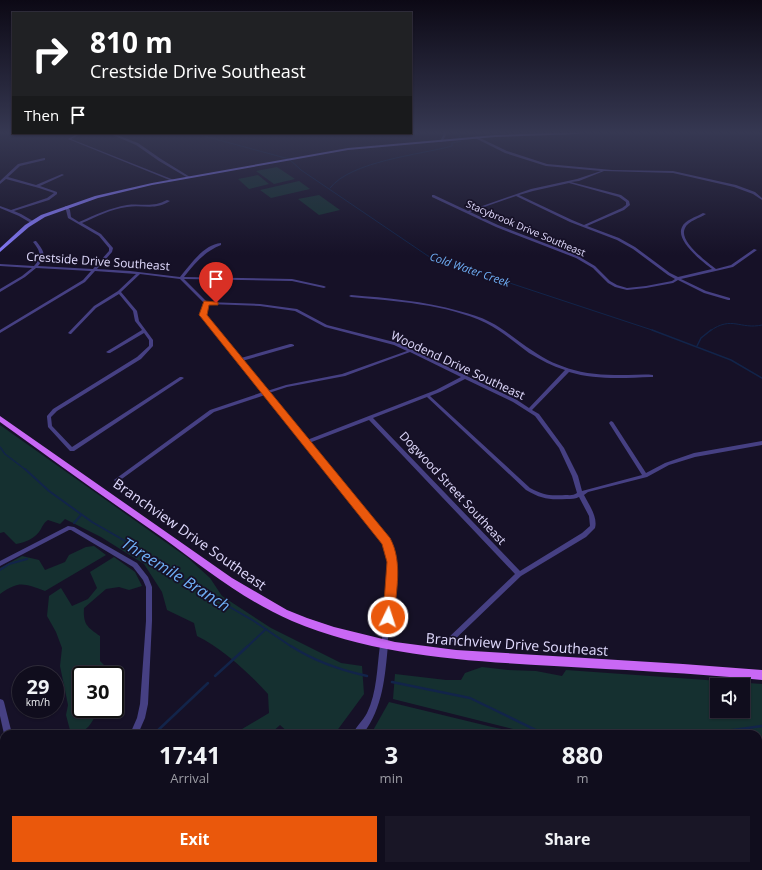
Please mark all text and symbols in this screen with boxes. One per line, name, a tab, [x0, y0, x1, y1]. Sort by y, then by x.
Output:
text: 810 m	[90, 23, 173, 61]
icon: right	[24, 28, 76, 80]
text: Crestside Drive Southeast	[90, 59, 306, 83]
icon: arrive	[67, 104, 89, 126]
text: Then	[24, 105, 59, 125]
street label: Stacybrook Drive Southeast	[464, 196, 588, 260]
street label: Crestside Drive Southeast	[26, 248, 170, 274]
water label: Cold Water Creek	[428, 248, 513, 290]
pin	[199, 262, 233, 303]
icon: arrive	[205, 268, 227, 290]
street label: Woodend Drive Southeast	[388, 326, 528, 404]
street label: Dogwood Street Southeast	[396, 428, 510, 548]
street label: Branchview Drive Southeast	[110, 474, 270, 594]
water label: Threemile Branch	[117, 532, 235, 616]
position arrow	[367, 596, 409, 638]
street label: Branchview Drive Southeast	[425, 628, 609, 660]
speed limit sign: 30	[72, 666, 124, 718]
text: 29	[27, 673, 49, 700]
map controls	[710, 678, 750, 718]
button: sound	[710, 678, 750, 718]
text: km/h	[26, 695, 50, 709]
text: 17:41	[159, 738, 221, 771]
text: 3	[384, 738, 398, 771]
text: 880	[562, 738, 603, 771]
text: Arrival	[170, 769, 209, 787]
text: min	[380, 769, 403, 787]
text: m	[576, 769, 588, 787]
button: Exit	[12, 816, 377, 862]
button: Share	[385, 816, 750, 862]

